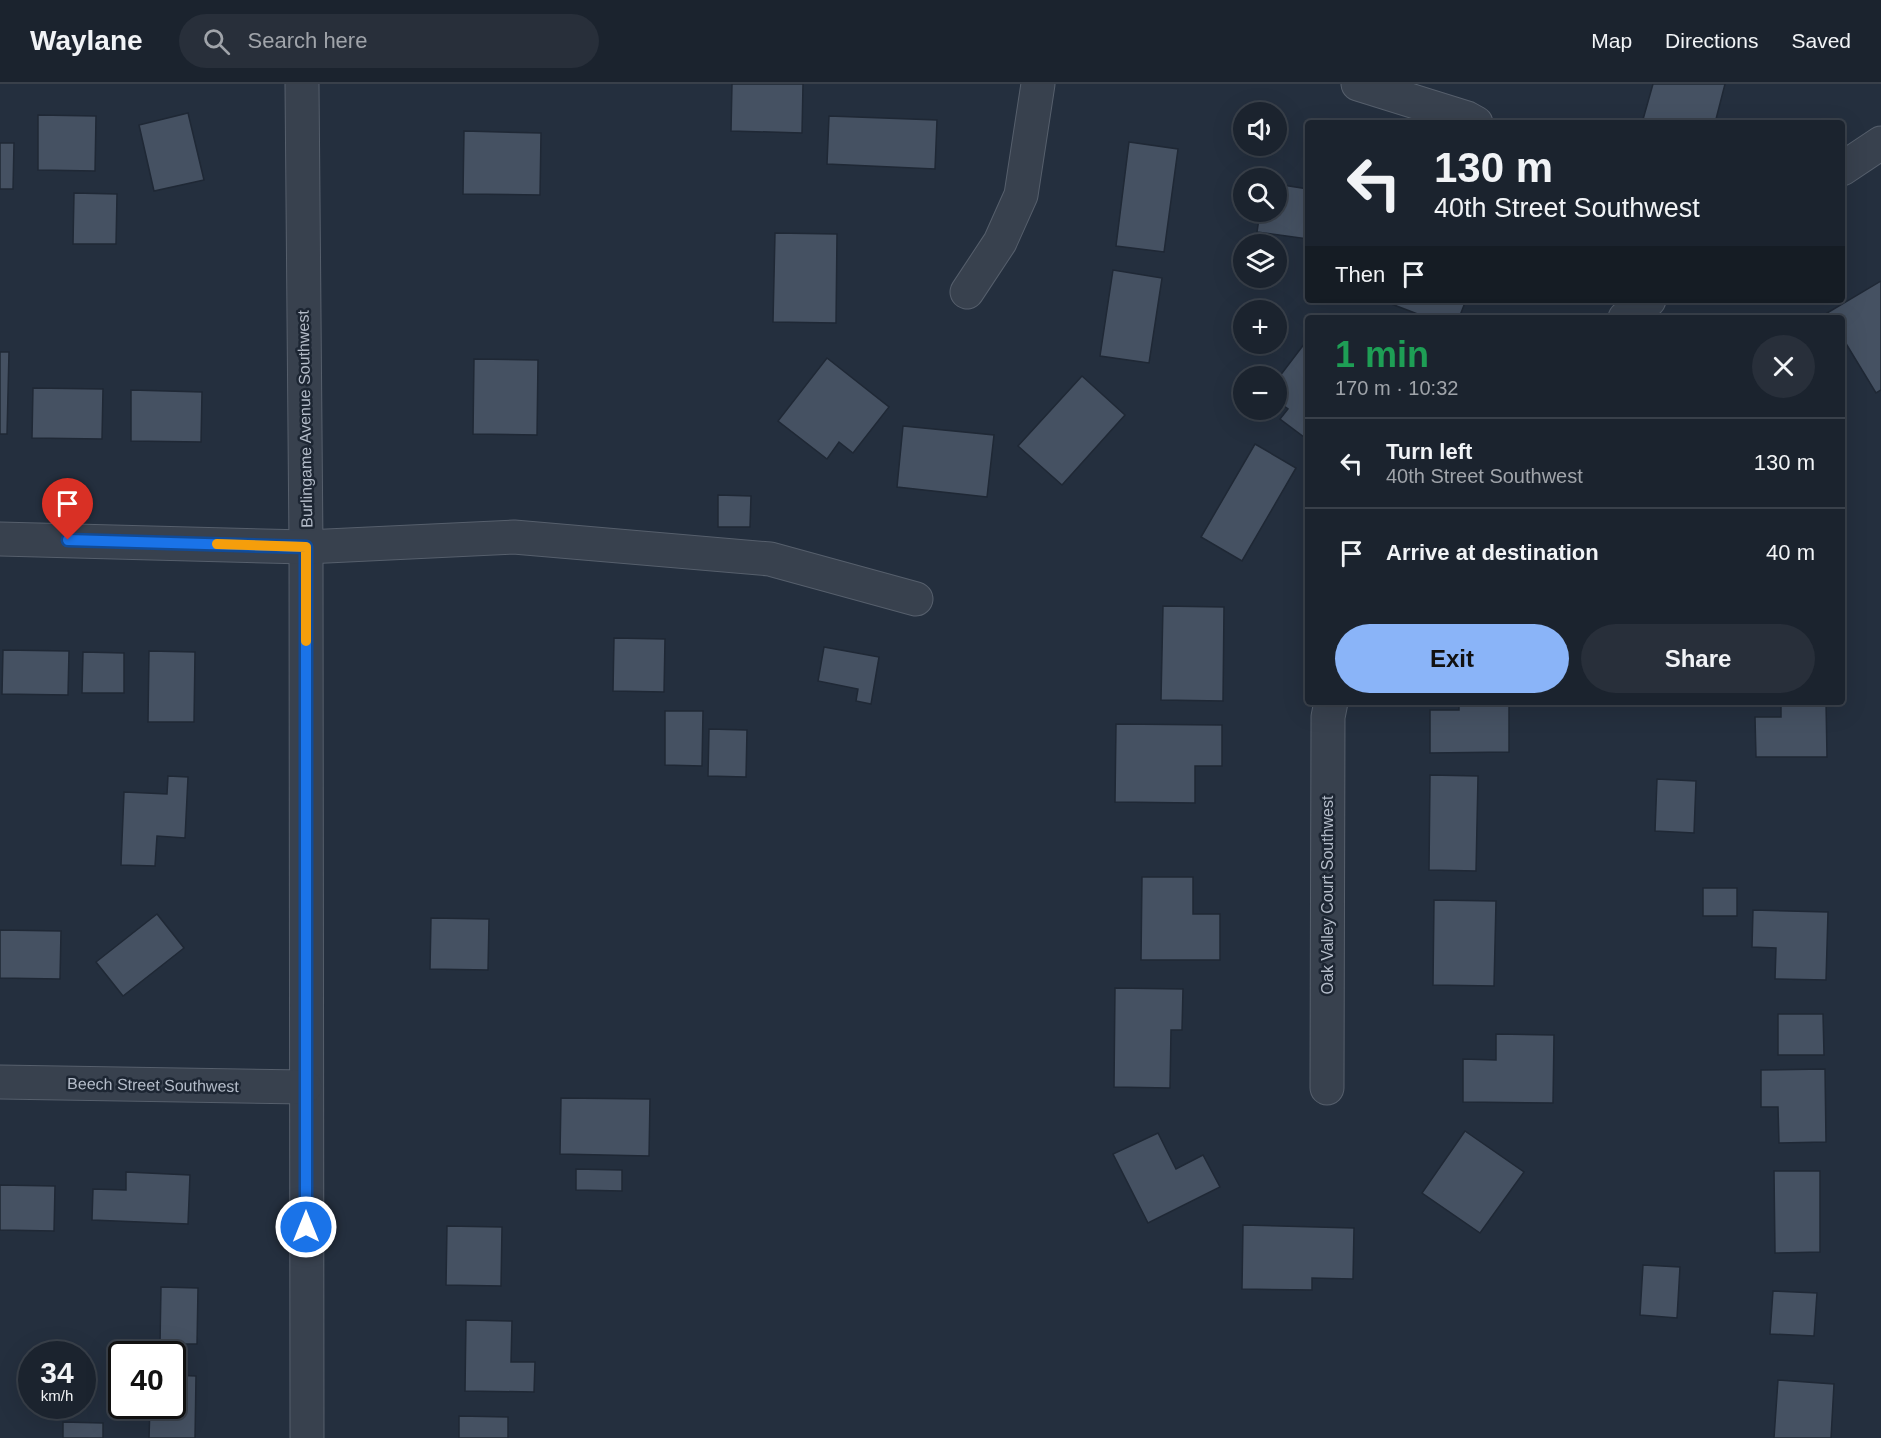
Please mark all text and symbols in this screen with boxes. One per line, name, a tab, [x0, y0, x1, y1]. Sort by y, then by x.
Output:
search box	[179, 14, 599, 68]
text: Waylane	[30, 25, 143, 56]
icon: search	[200, 25, 233, 58]
text: Search here	[248, 28, 367, 53]
text: Map	[1591, 29, 1632, 52]
text: Directions	[1665, 29, 1758, 52]
text: Saved	[1791, 29, 1851, 52]
map controls	[1233, 102, 1287, 420]
button: sound	[1233, 102, 1287, 156]
icon: left	[1335, 144, 1413, 222]
text: 130 m	[1434, 144, 1553, 191]
button: search	[1233, 168, 1287, 222]
text: 40th Street Southwest	[1434, 193, 1700, 223]
button: layers	[1233, 234, 1287, 288]
icon: arrive	[1397, 258, 1430, 291]
text: Then	[1335, 262, 1385, 287]
button: +	[1233, 300, 1287, 354]
street label: Burlingame Avenue Southwest	[295, 310, 315, 528]
text: 1 min	[1335, 334, 1429, 375]
button: close	[1752, 335, 1815, 398]
button: −	[1233, 366, 1287, 420]
text: 170 m · 10:32	[1335, 377, 1458, 399]
text: Turn left	[1386, 439, 1472, 464]
icon: left	[1335, 447, 1368, 480]
text: 130 m	[1754, 450, 1815, 475]
text: 40th Street Southwest	[1386, 465, 1583, 487]
pin	[42, 478, 93, 540]
icon: arrive	[51, 487, 84, 520]
icon: arrive	[1335, 537, 1368, 570]
text: Arrive at destination	[1386, 540, 1599, 565]
text: 40 m	[1766, 540, 1815, 565]
button: Exit	[1335, 624, 1569, 693]
button: Share	[1581, 624, 1815, 693]
street label: Oak Valley Court Southwest	[1319, 795, 1336, 994]
street label: Beech Street Southwest	[67, 1075, 240, 1095]
position arrow	[274, 1195, 338, 1259]
speed limit sign: 40	[108, 1341, 186, 1419]
text: 34	[40, 1356, 74, 1389]
text: km/h	[41, 1387, 73, 1404]

